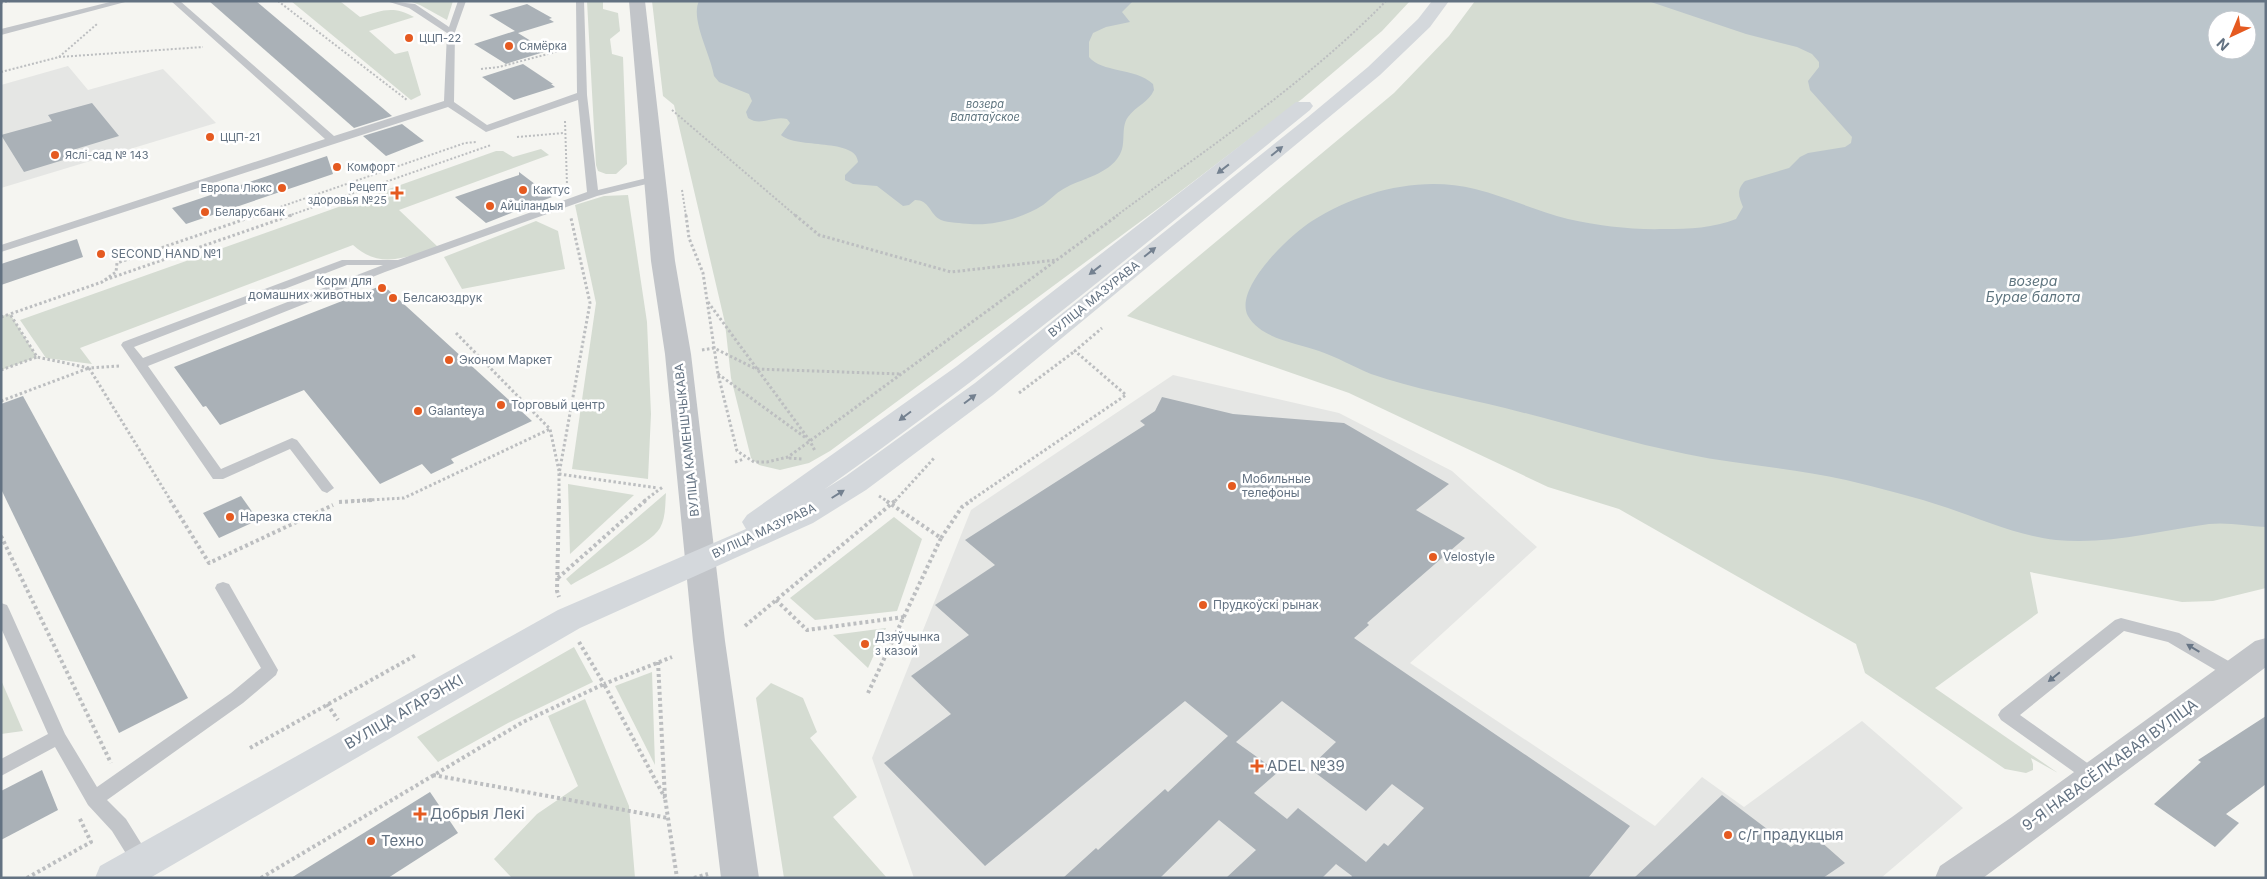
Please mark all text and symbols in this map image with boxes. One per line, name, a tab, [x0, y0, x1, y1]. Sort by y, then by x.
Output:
north arrow	[2207, 10, 2257, 60]
place label: ЦЦП-22	[419, 31, 461, 45]
marker: ЦЦП-22	[403, 32, 415, 44]
text: N	[2213, 35, 2232, 55]
place label: Сямёрка	[519, 39, 567, 53]
marker: Сямёрка	[503, 40, 515, 52]
water label: возера Валатаўское	[950, 97, 1020, 124]
place label: ЦЦП-21	[220, 130, 260, 144]
marker: ЦЦП-21	[204, 131, 216, 143]
one-way arrow	[1270, 145, 1283, 156]
place label: Яслі-сад № 143	[65, 148, 149, 162]
marker: Яслі-сад № 143	[49, 149, 61, 161]
place label: Комфорт	[347, 160, 396, 174]
marker: Комфорт	[331, 161, 343, 173]
one-way arrow	[1217, 164, 1230, 175]
place label: Рецепт здоровья №25	[308, 180, 388, 207]
place label: Европа Люкс	[201, 181, 272, 195]
marker: Европа Люкс	[276, 182, 288, 194]
place label: Кактус	[533, 183, 570, 197]
marker: Кактус	[517, 184, 529, 196]
marker: Рецепт здоровья №25	[391, 187, 403, 199]
place label: Айціландыя	[500, 199, 563, 213]
marker: Айціландыя	[484, 200, 496, 212]
place label: Беларусбанк	[215, 205, 285, 219]
marker: Беларусбанк	[199, 206, 211, 218]
place label: SECOND HAND №1	[111, 246, 221, 261]
one-way arrow	[1144, 247, 1157, 258]
marker: SECOND HAND №1	[95, 248, 107, 260]
street label: ВУЛІЦА МАЗУРАВА	[1045, 257, 1142, 340]
one-way arrow	[1089, 264, 1102, 275]
water label: возера Бурае балота	[1986, 272, 2081, 305]
place label: Корм для домашних животных	[248, 273, 372, 302]
marker: Корм для домашних животных	[376, 282, 388, 294]
place label: Белсаюздрук	[403, 290, 483, 305]
marker: Белсаюздрук	[387, 292, 399, 304]
place label: Эконом Маркет	[459, 352, 552, 367]
marker: Эконом Маркет	[443, 354, 455, 366]
street label: ВУЛІЦА КАМЕНШЧЫКАВА	[671, 363, 702, 517]
one-way arrow	[963, 394, 977, 404]
place label: Торговый центр	[511, 397, 605, 412]
marker: Торговый центр	[495, 399, 507, 411]
place label: Galanteya	[428, 403, 484, 418]
marker: Galanteya	[412, 405, 424, 417]
one-way arrow	[899, 411, 912, 422]
place label: Мобильные телефоны	[1242, 471, 1311, 500]
marker: Мобильные телефоны	[1226, 480, 1238, 492]
one-way arrow	[831, 489, 845, 498]
street label: ВУЛІЦА МАЗУРАВА	[709, 500, 818, 561]
place label: Нарезка стекла	[240, 509, 332, 524]
marker: Нарезка стекла	[224, 511, 236, 523]
place label: Velostyle	[1443, 549, 1495, 564]
marker: Velostyle	[1427, 551, 1439, 563]
place label: Прудкоўскі рынак	[1213, 597, 1319, 612]
marker: Прудкоўскі рынак	[1197, 599, 1209, 611]
place label: Дзяўчынка з казой	[875, 629, 940, 658]
marker: Дзяўчынка з казой	[859, 638, 871, 650]
one-way arrow	[2185, 644, 2200, 652]
street label: ВУЛІЦА АГАРЭНКІ	[341, 670, 466, 753]
one-way arrow	[2048, 672, 2061, 683]
street label: 9-Я НАВАСЁЛКАВАЯ ВУЛІЦА	[2018, 694, 2201, 835]
place label: ADEL №39	[1267, 756, 1345, 775]
marker: ADEL №39	[1251, 760, 1263, 772]
place label: Добрыя Лекі	[430, 804, 525, 823]
marker: Добрыя Лекі	[414, 808, 426, 820]
place label: с/г прадукцыя	[1738, 825, 1844, 844]
marker: с/г прадукцыя	[1722, 829, 1734, 841]
place label: Техно	[381, 831, 424, 850]
marker: Техно	[365, 835, 377, 847]

